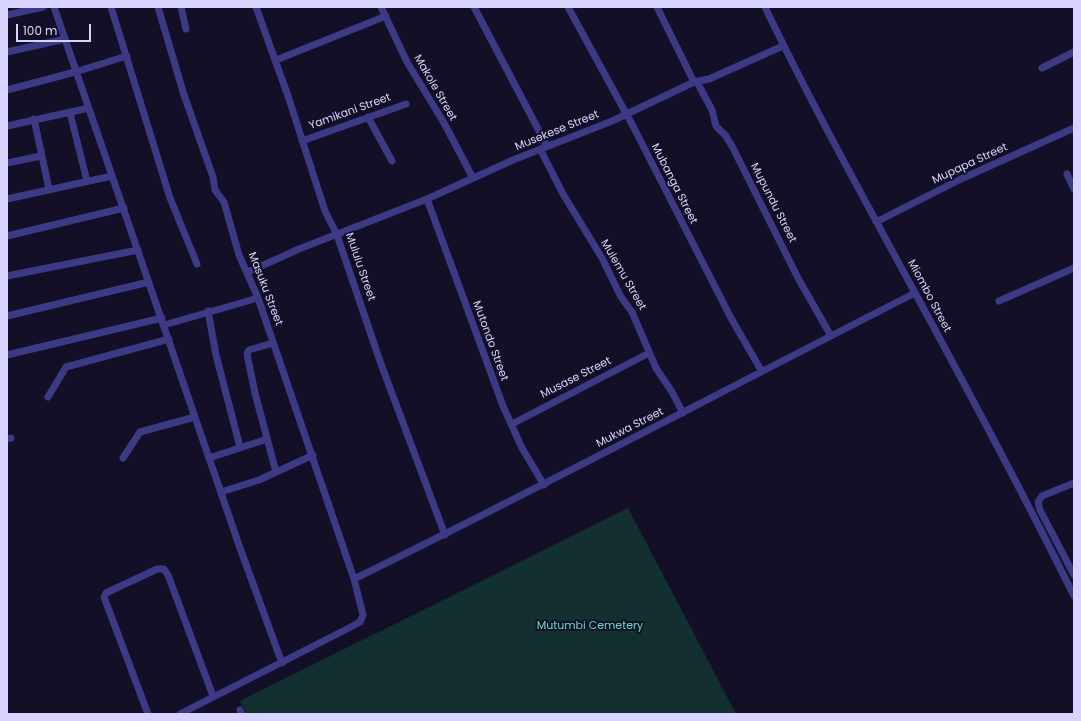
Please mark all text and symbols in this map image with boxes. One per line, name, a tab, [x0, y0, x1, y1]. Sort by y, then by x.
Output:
scale bar	[18, 16, 93, 42]
text: 100 m	[23, 22, 57, 39]
street label: Makole Street	[411, 53, 459, 123]
street label: Yamikani Street	[307, 91, 393, 133]
street label: Musekese Street	[513, 108, 601, 154]
street label: Mupapa Street	[930, 141, 1010, 187]
street label: Mubanga Street	[648, 142, 700, 226]
street label: Mupundu Street	[747, 161, 799, 245]
street label: Mululu Street	[342, 231, 378, 303]
street label: Mulemu Street	[597, 237, 649, 313]
street label: Masuku Street	[245, 250, 285, 328]
street label: Miombo Street	[904, 258, 954, 334]
street label: Mutondo Street	[469, 299, 511, 383]
street label: Musase Street	[539, 355, 613, 401]
street label: Mukwa Street	[594, 405, 666, 451]
park label: Mutumbi Cemetery	[537, 619, 643, 633]

